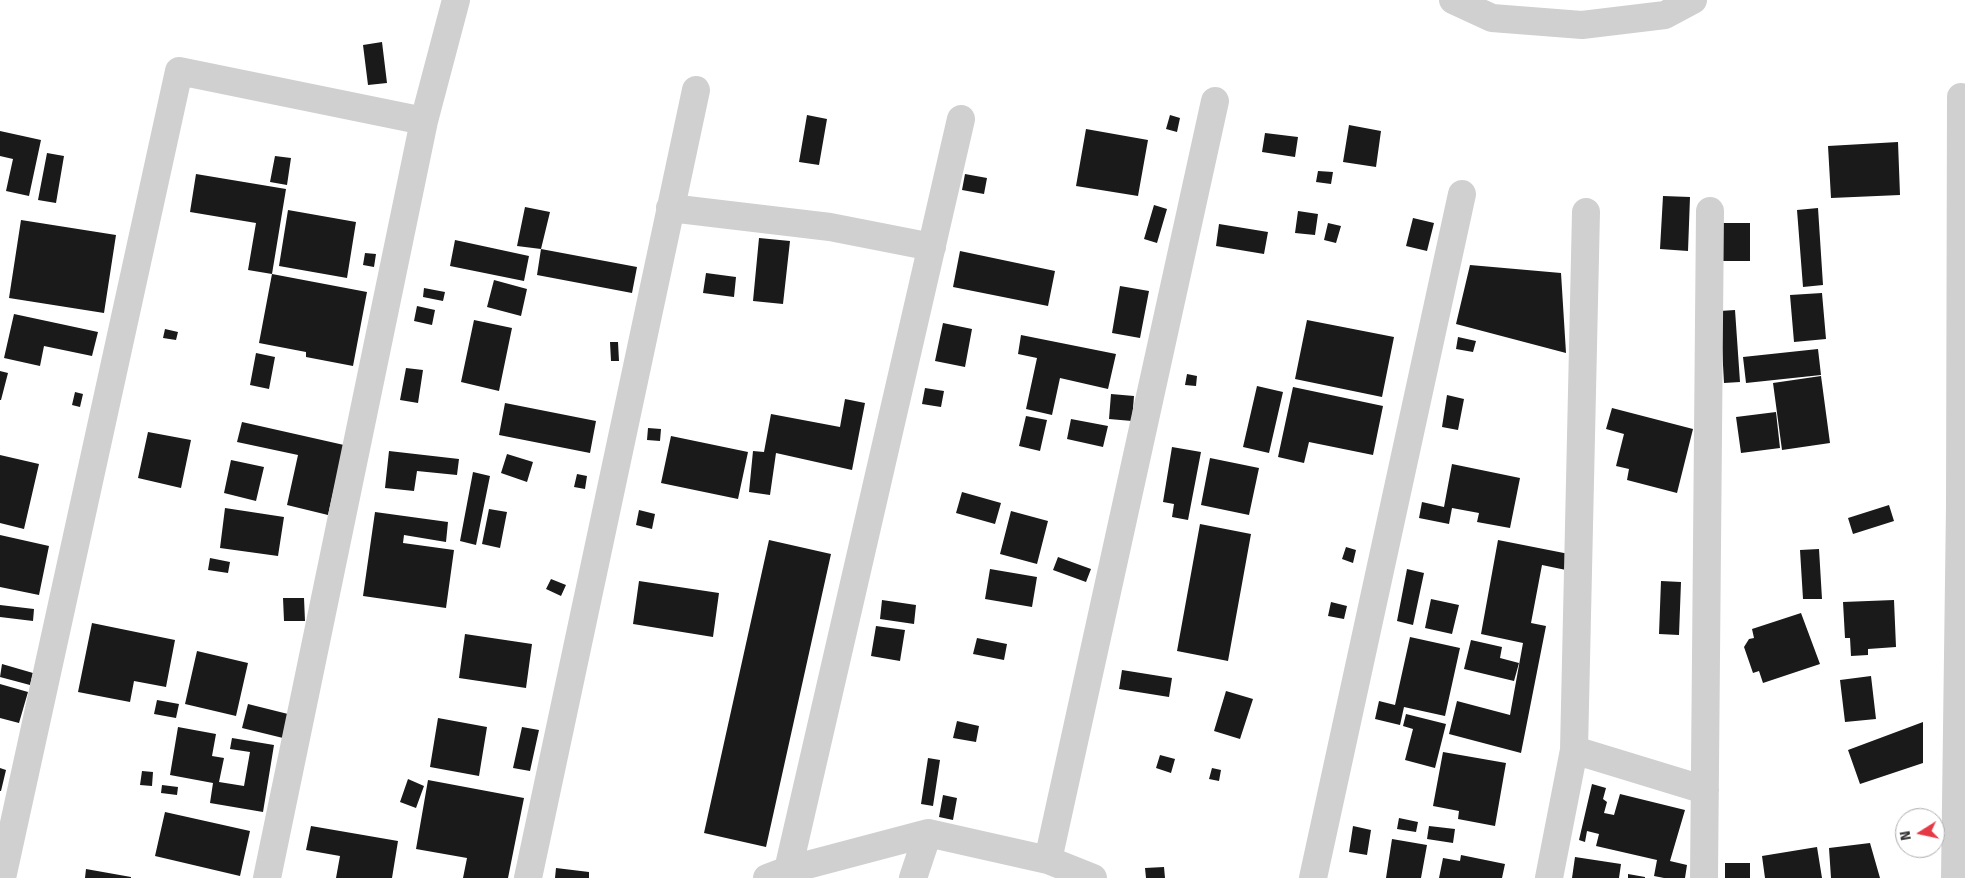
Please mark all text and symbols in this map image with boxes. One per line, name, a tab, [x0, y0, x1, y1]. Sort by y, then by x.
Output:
north arrow	[1895, 808, 1945, 858]
text: N	[1897, 829, 1915, 842]

